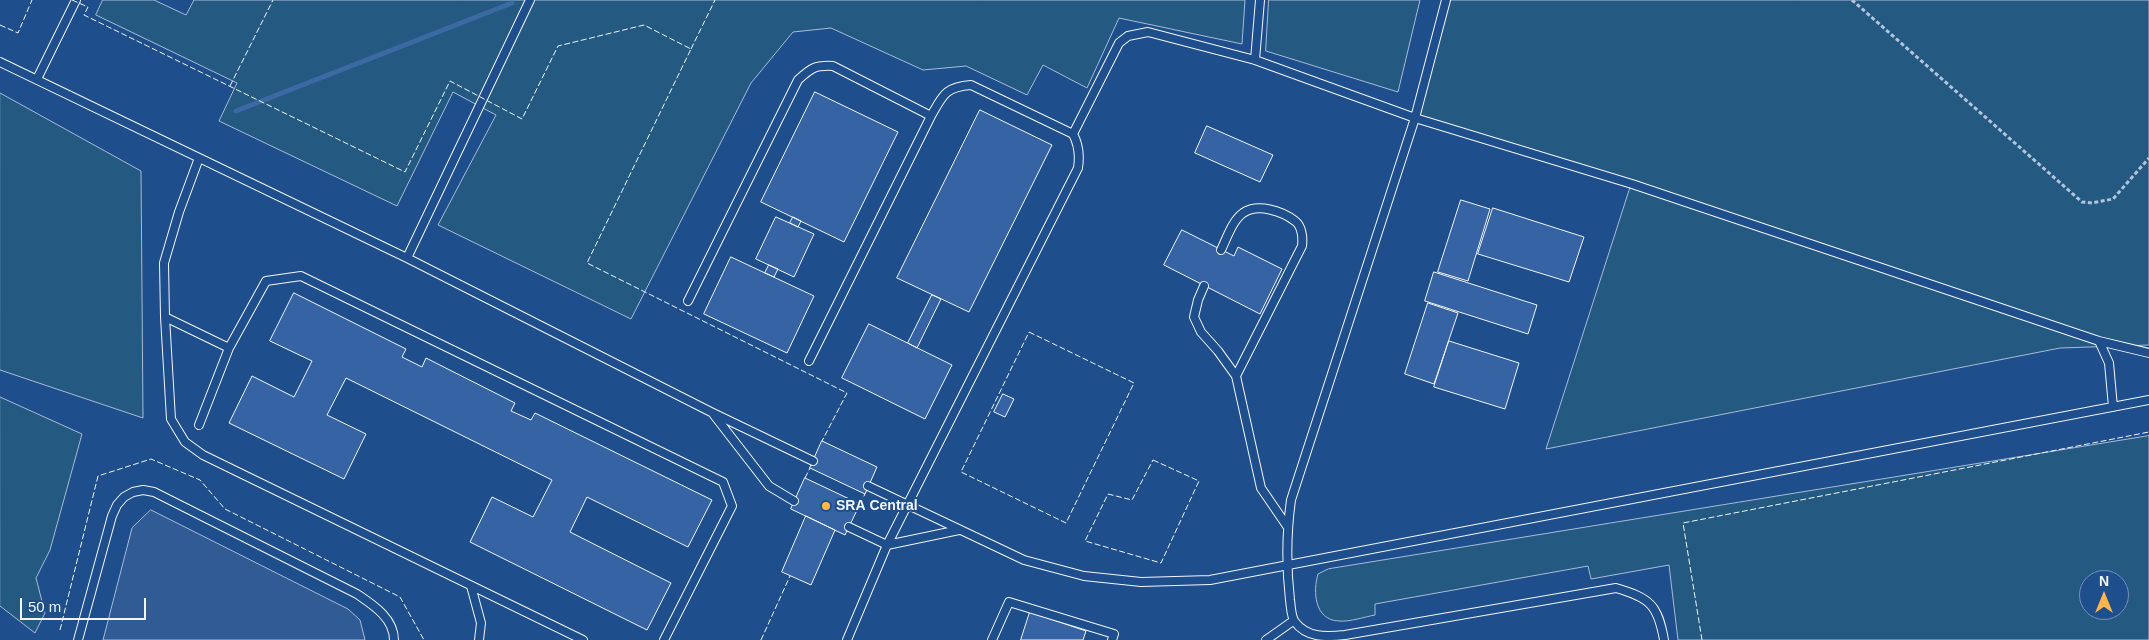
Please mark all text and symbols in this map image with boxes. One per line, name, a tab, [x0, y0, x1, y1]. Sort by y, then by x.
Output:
place label: SRA Central	[836, 498, 918, 514]
marker: SRA Central	[820, 500, 832, 512]
north arrow	[2079, 570, 2129, 620]
text: N	[2099, 573, 2109, 589]
scale bar	[22, 588, 149, 620]
text: 50 m	[28, 598, 61, 615]

